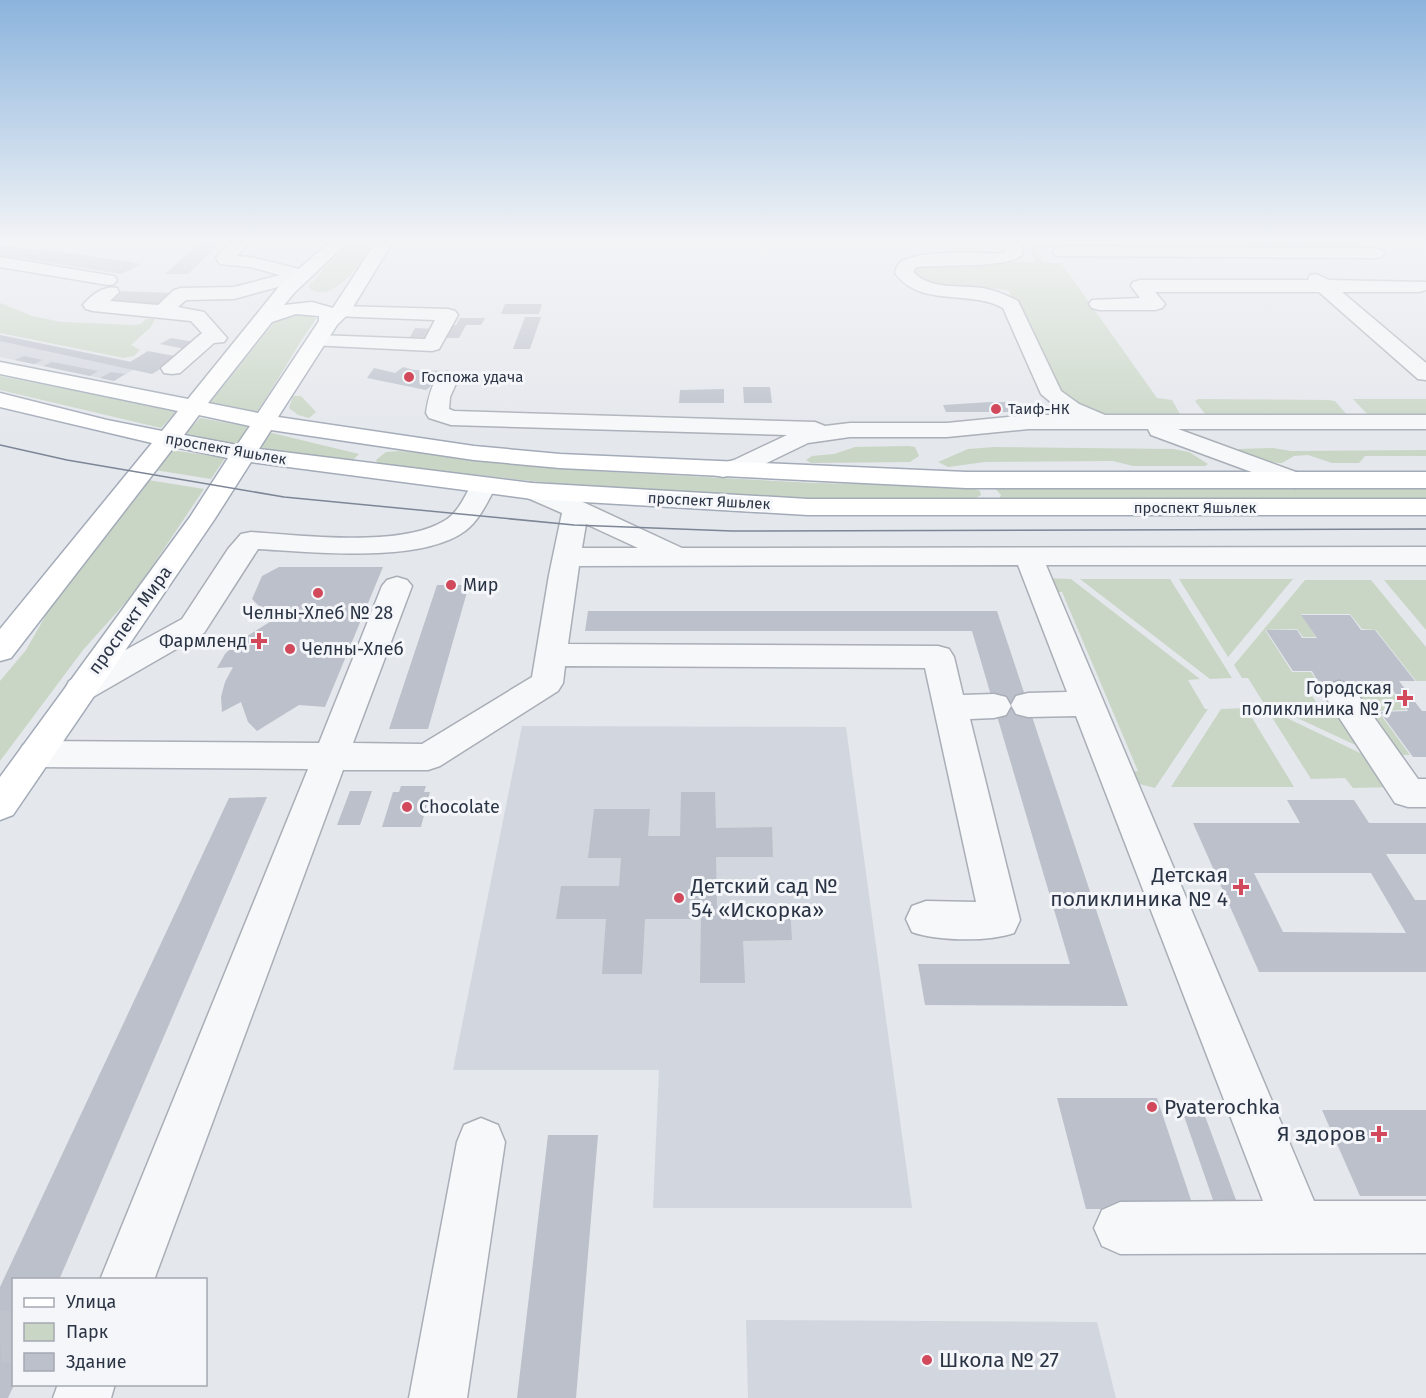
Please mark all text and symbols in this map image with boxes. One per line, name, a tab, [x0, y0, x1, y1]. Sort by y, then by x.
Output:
place label: Госпожа удача	[421, 368, 523, 386]
marker: Госпожа удача	[402, 370, 416, 384]
place label: Таиф-НК	[1008, 400, 1070, 418]
marker: Таиф-НК	[989, 402, 1003, 416]
street label: проспект Яшьлек	[164, 429, 288, 469]
street label: проспект Яшьлек	[647, 489, 771, 513]
street label: проспект Яшьлек	[1134, 499, 1257, 517]
street label: проспект Мира	[83, 562, 177, 678]
place label: Мир	[463, 574, 499, 596]
marker: Мир	[444, 578, 458, 592]
marker: Челны-Хлеб № 28	[311, 586, 325, 600]
place label: Челны-Хлеб № 28	[243, 602, 393, 624]
place label: Фармленд	[159, 630, 247, 652]
marker: Фармленд	[252, 634, 266, 648]
place label: Челны-Хлеб	[302, 638, 404, 660]
marker: Челны-Хлеб	[283, 642, 297, 656]
place label: Городская поликлиника № 7	[1241, 677, 1392, 720]
marker: Городская поликлиника № 7	[1396, 689, 1414, 707]
place label: Chocolate	[419, 796, 500, 818]
marker: Chocolate	[400, 800, 414, 814]
place label: Детская поликлиника № 4	[1050, 862, 1228, 912]
place label: Детский сад № 54 «Искорка»	[690, 873, 838, 923]
marker: Детская поликлиника № 4	[1232, 878, 1250, 896]
marker: Детский сад № 54 «Искорка»	[672, 891, 686, 905]
place label: Pyaterochka	[1164, 1094, 1280, 1120]
marker: Pyaterochka	[1145, 1100, 1159, 1114]
place label: Я здоров	[1277, 1121, 1366, 1147]
marker: Я здоров	[1370, 1125, 1388, 1143]
legend	[12, 1278, 207, 1386]
text: Улица	[66, 1291, 116, 1313]
text: Парк	[66, 1321, 109, 1343]
place label: Школа № 27	[939, 1347, 1059, 1373]
text: Здание	[66, 1351, 127, 1373]
marker: Школа № 27	[920, 1353, 934, 1367]

